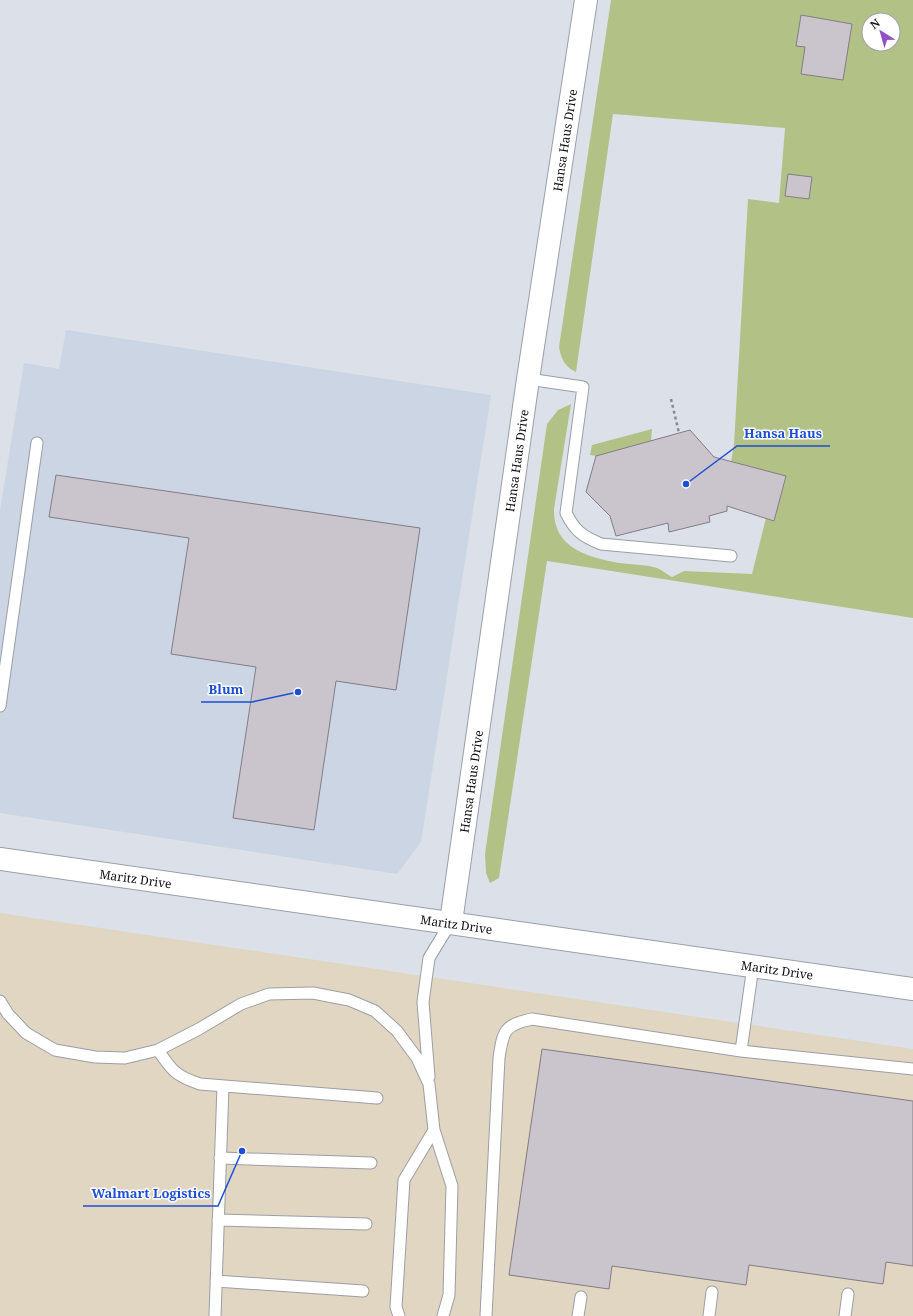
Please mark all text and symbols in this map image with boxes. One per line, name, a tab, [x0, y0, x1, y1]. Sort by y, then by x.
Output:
north arrow	[861, 12, 901, 52]
text: N	[867, 15, 883, 32]
street label: Hansa Haus Drive	[548, 88, 581, 193]
street label: Hansa Haus Drive	[501, 408, 532, 513]
callout: Hansa Haus	[737, 421, 830, 446]
text: Hansa Haus	[744, 424, 822, 442]
callout: Blum	[201, 677, 252, 702]
text: Blum	[209, 680, 244, 698]
street label: Hansa Haus Drive	[455, 729, 487, 834]
street label: Maritz Drive	[98, 865, 173, 892]
street label: Maritz Drive	[419, 910, 494, 938]
street label: Maritz Drive	[740, 956, 814, 983]
callout: Walmart Logistics	[83, 1181, 218, 1206]
text: Walmart Logistics	[91, 1184, 211, 1202]

